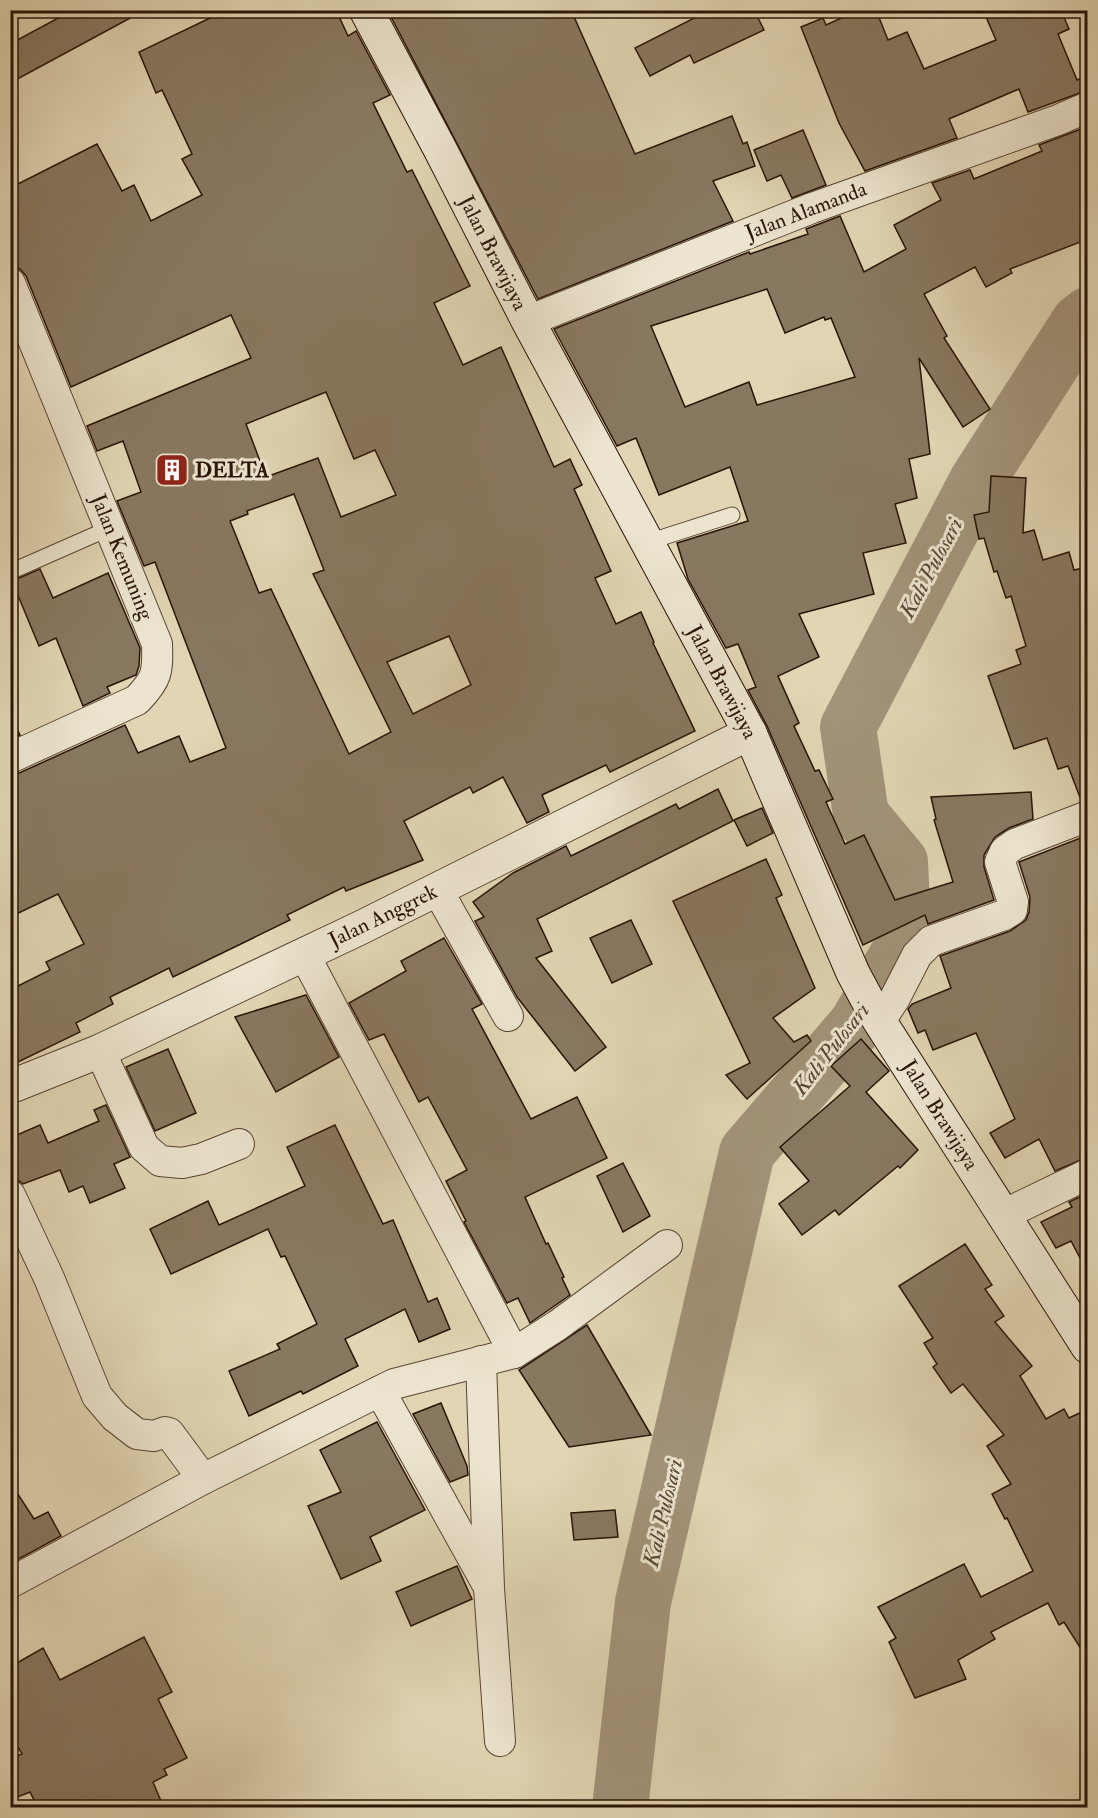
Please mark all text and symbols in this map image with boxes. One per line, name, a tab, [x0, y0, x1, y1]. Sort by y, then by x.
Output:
street label: Jalan Alamanda	[740, 175, 871, 247]
street label: Jalan Brawijaya	[452, 190, 534, 315]
building icon: DELTA	[154, 452, 190, 488]
place label: DELTA	[195, 457, 270, 484]
street label: Jalan Kemuning	[84, 489, 160, 625]
water label: Kali Pulosari	[892, 513, 969, 624]
street label: Jalan Brawijaya	[680, 619, 764, 744]
street label: Jalan Anggrek	[323, 878, 442, 954]
water label: Kali Pulosari	[786, 997, 876, 1102]
street label: Jalan Brawijaya	[895, 1054, 985, 1176]
water label: Kali Pulosari	[637, 1456, 689, 1571]

